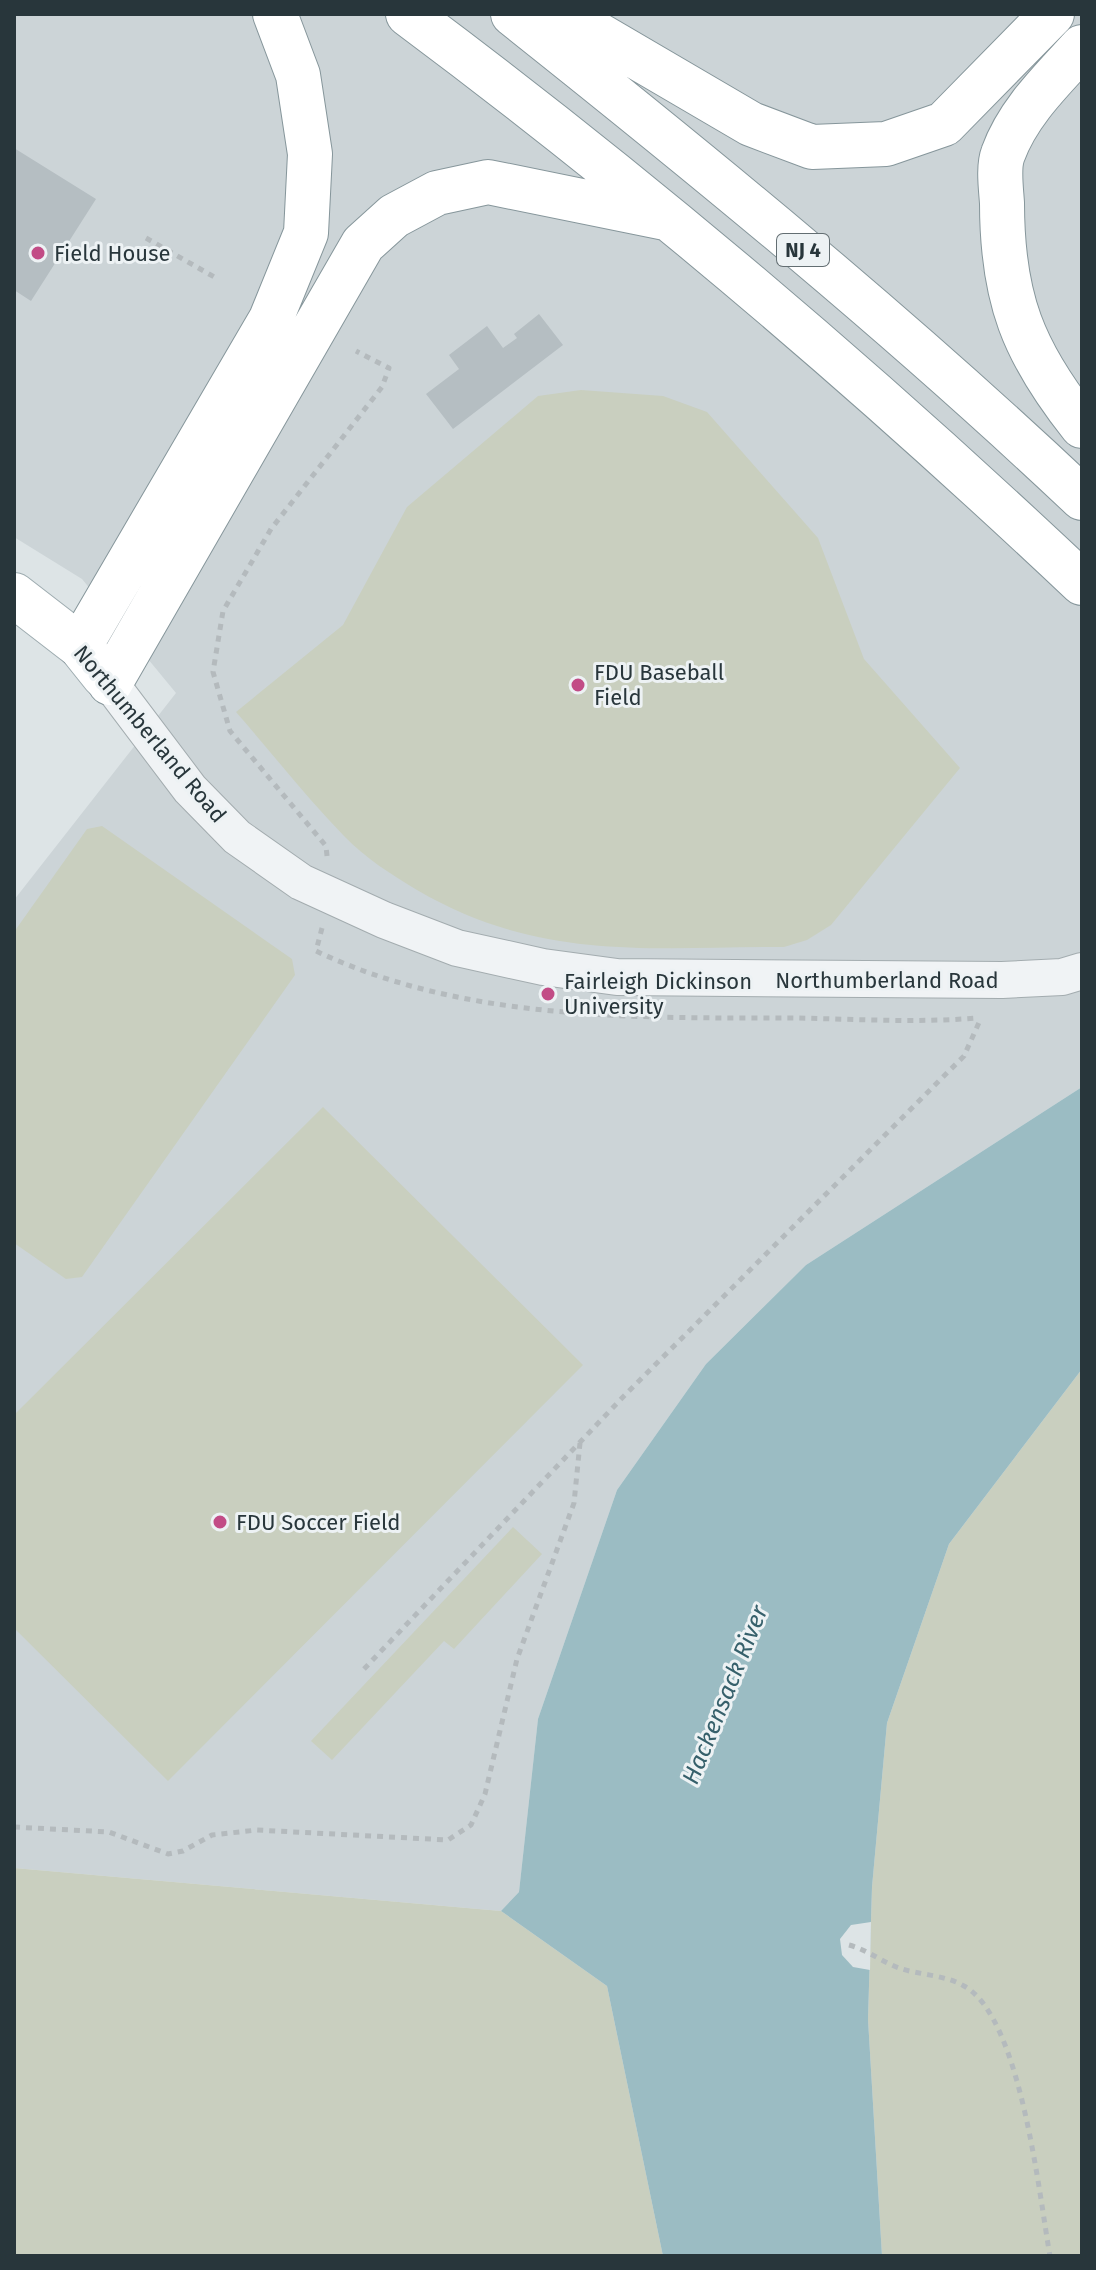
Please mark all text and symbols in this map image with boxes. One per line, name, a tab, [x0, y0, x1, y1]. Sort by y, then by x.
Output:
road number: NJ 4	[777, 234, 829, 266]
place label: Field House	[54, 240, 170, 267]
marker: Field House	[29, 244, 47, 262]
street label: Northumberland Road	[68, 640, 232, 828]
place label: FDU Baseball Field	[594, 659, 724, 711]
marker: FDU Baseball Field	[569, 676, 587, 694]
street label: Northumberland Road	[775, 967, 999, 994]
place label: Fairleigh Dickinson University	[564, 968, 752, 1020]
marker: Fairleigh Dickinson University	[539, 985, 557, 1003]
place label: FDU Soccer Field	[236, 1509, 400, 1536]
marker: FDU Soccer Field	[211, 1513, 229, 1531]
water label: Hackensack River	[676, 1601, 774, 1788]

